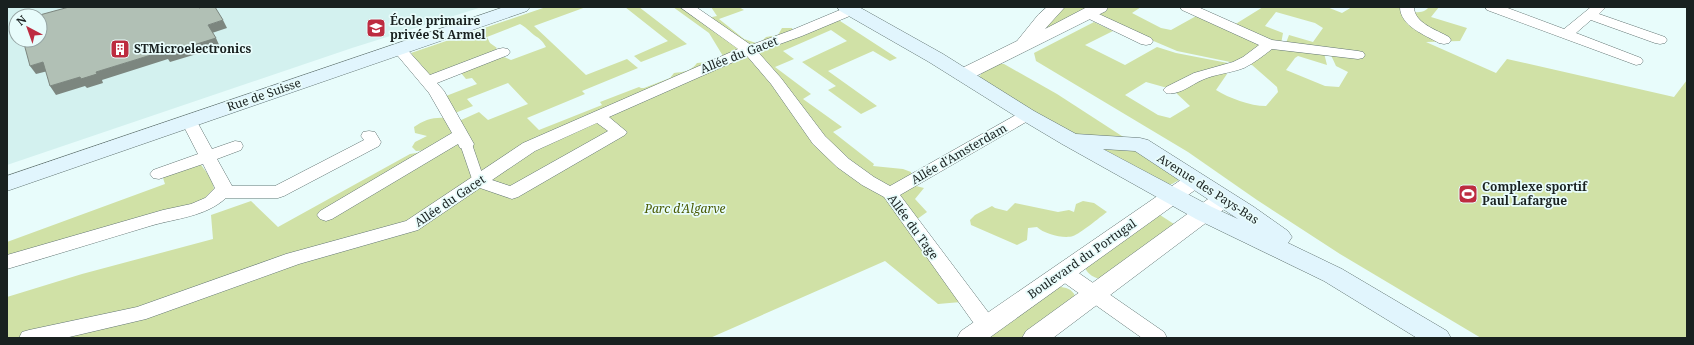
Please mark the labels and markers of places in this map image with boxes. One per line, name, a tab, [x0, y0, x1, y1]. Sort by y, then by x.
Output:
place label: École primaire privée St Armel	[390, 12, 486, 43]
school or university icon: École primaire privée St Armel	[365, 17, 387, 39]
building icon: STMicroelectronics	[109, 38, 131, 60]
place label: STMicroelectronics	[134, 40, 251, 57]
place label: Complexe sportif Paul Lafargue	[1482, 178, 1588, 209]
sports icon: Complexe sportif Paul Lafargue	[1457, 183, 1479, 205]

